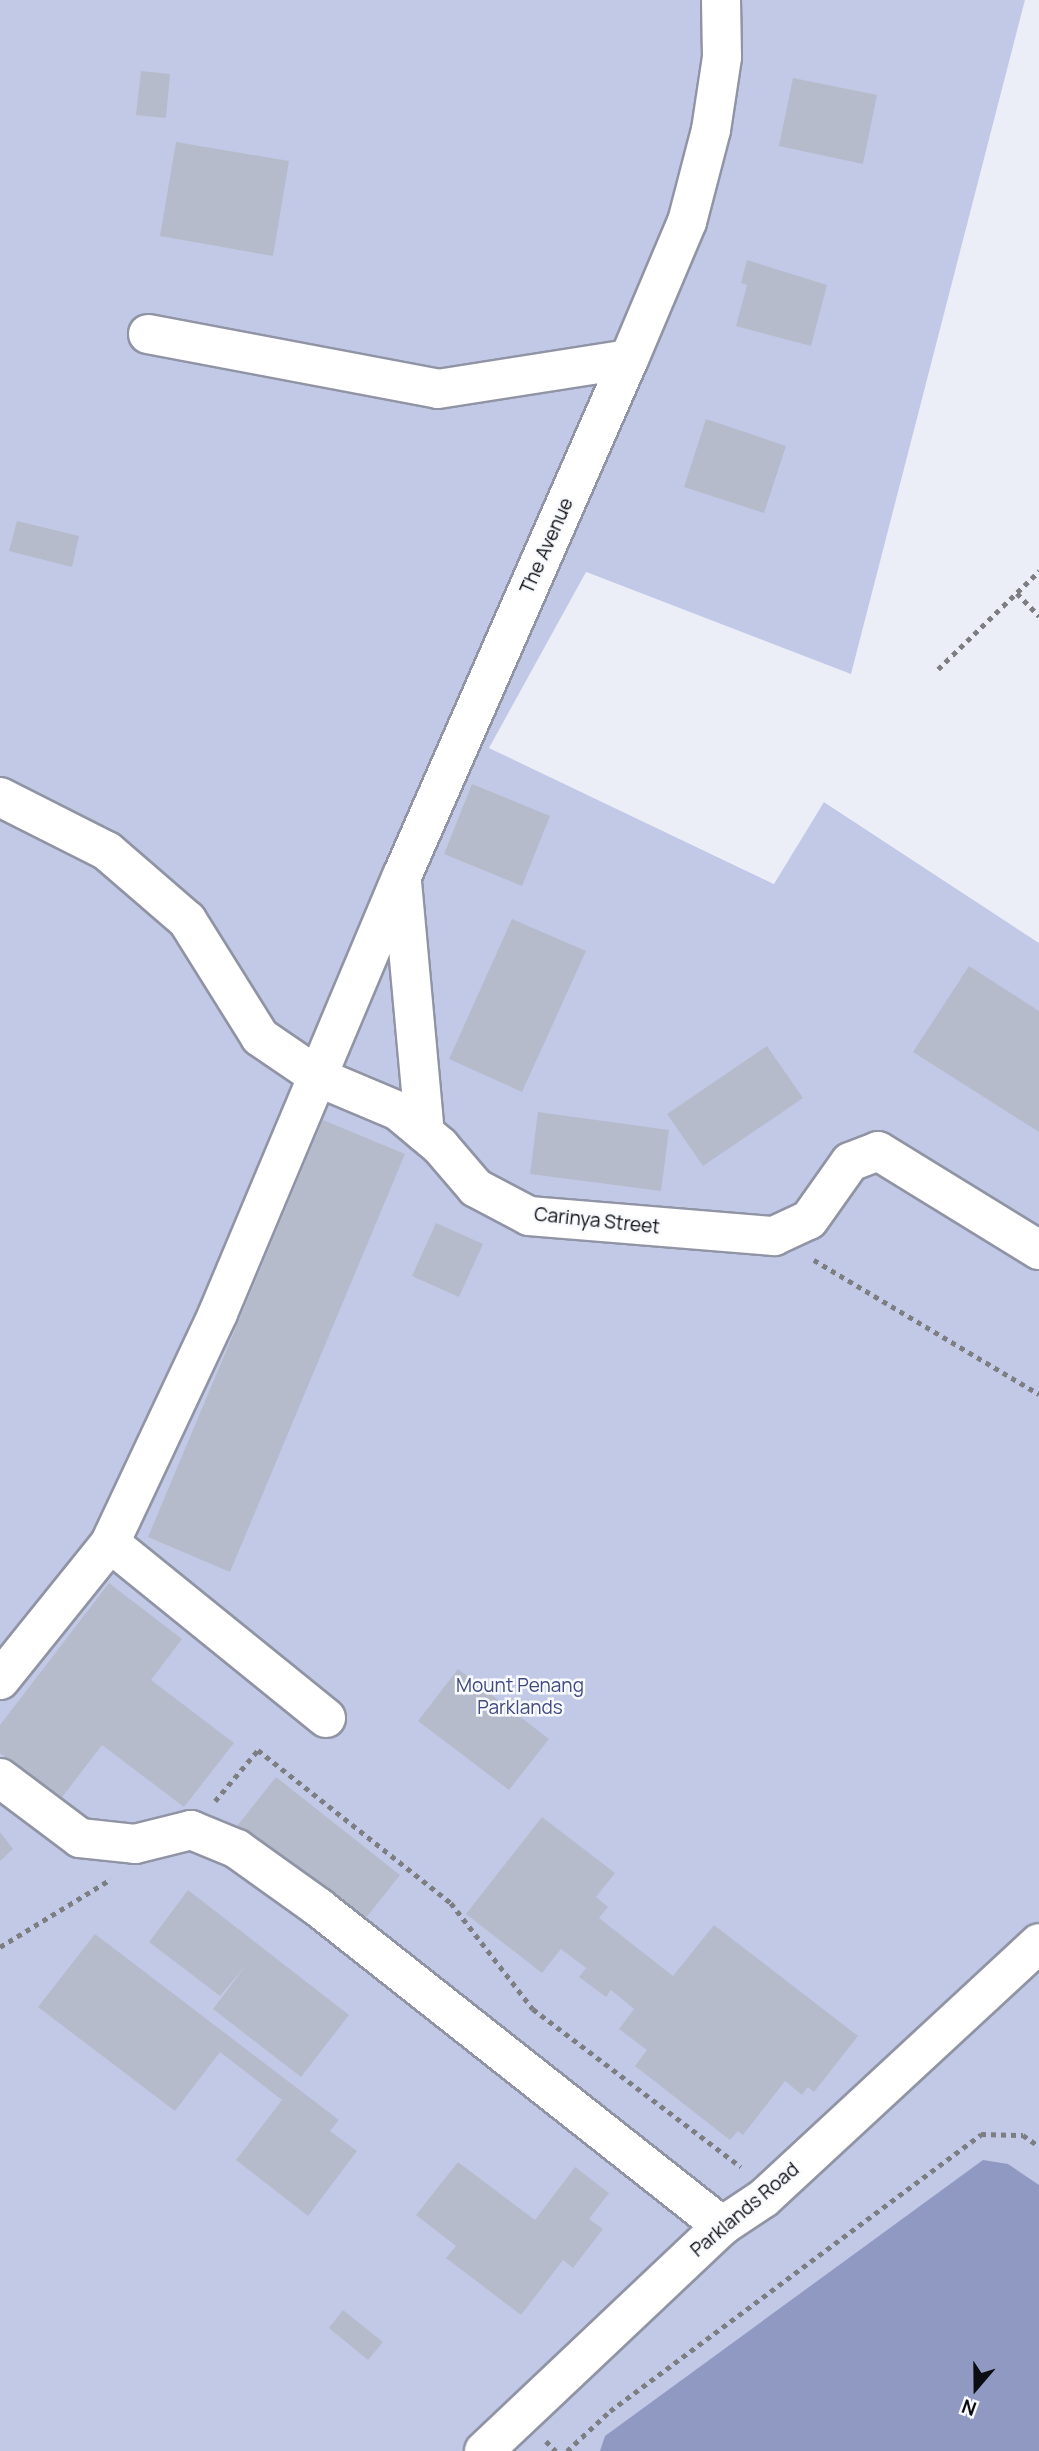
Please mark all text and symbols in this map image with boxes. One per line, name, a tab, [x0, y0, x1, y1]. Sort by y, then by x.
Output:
street label: The Avenue	[516, 495, 578, 597]
street label: Carinya Street	[533, 1203, 661, 1239]
park label: Mount Penang Parklands	[456, 1675, 584, 1719]
street label: Parklands Road	[686, 2158, 804, 2262]
north arrow	[941, 2353, 1011, 2423]
text: N	[958, 2393, 980, 2422]

